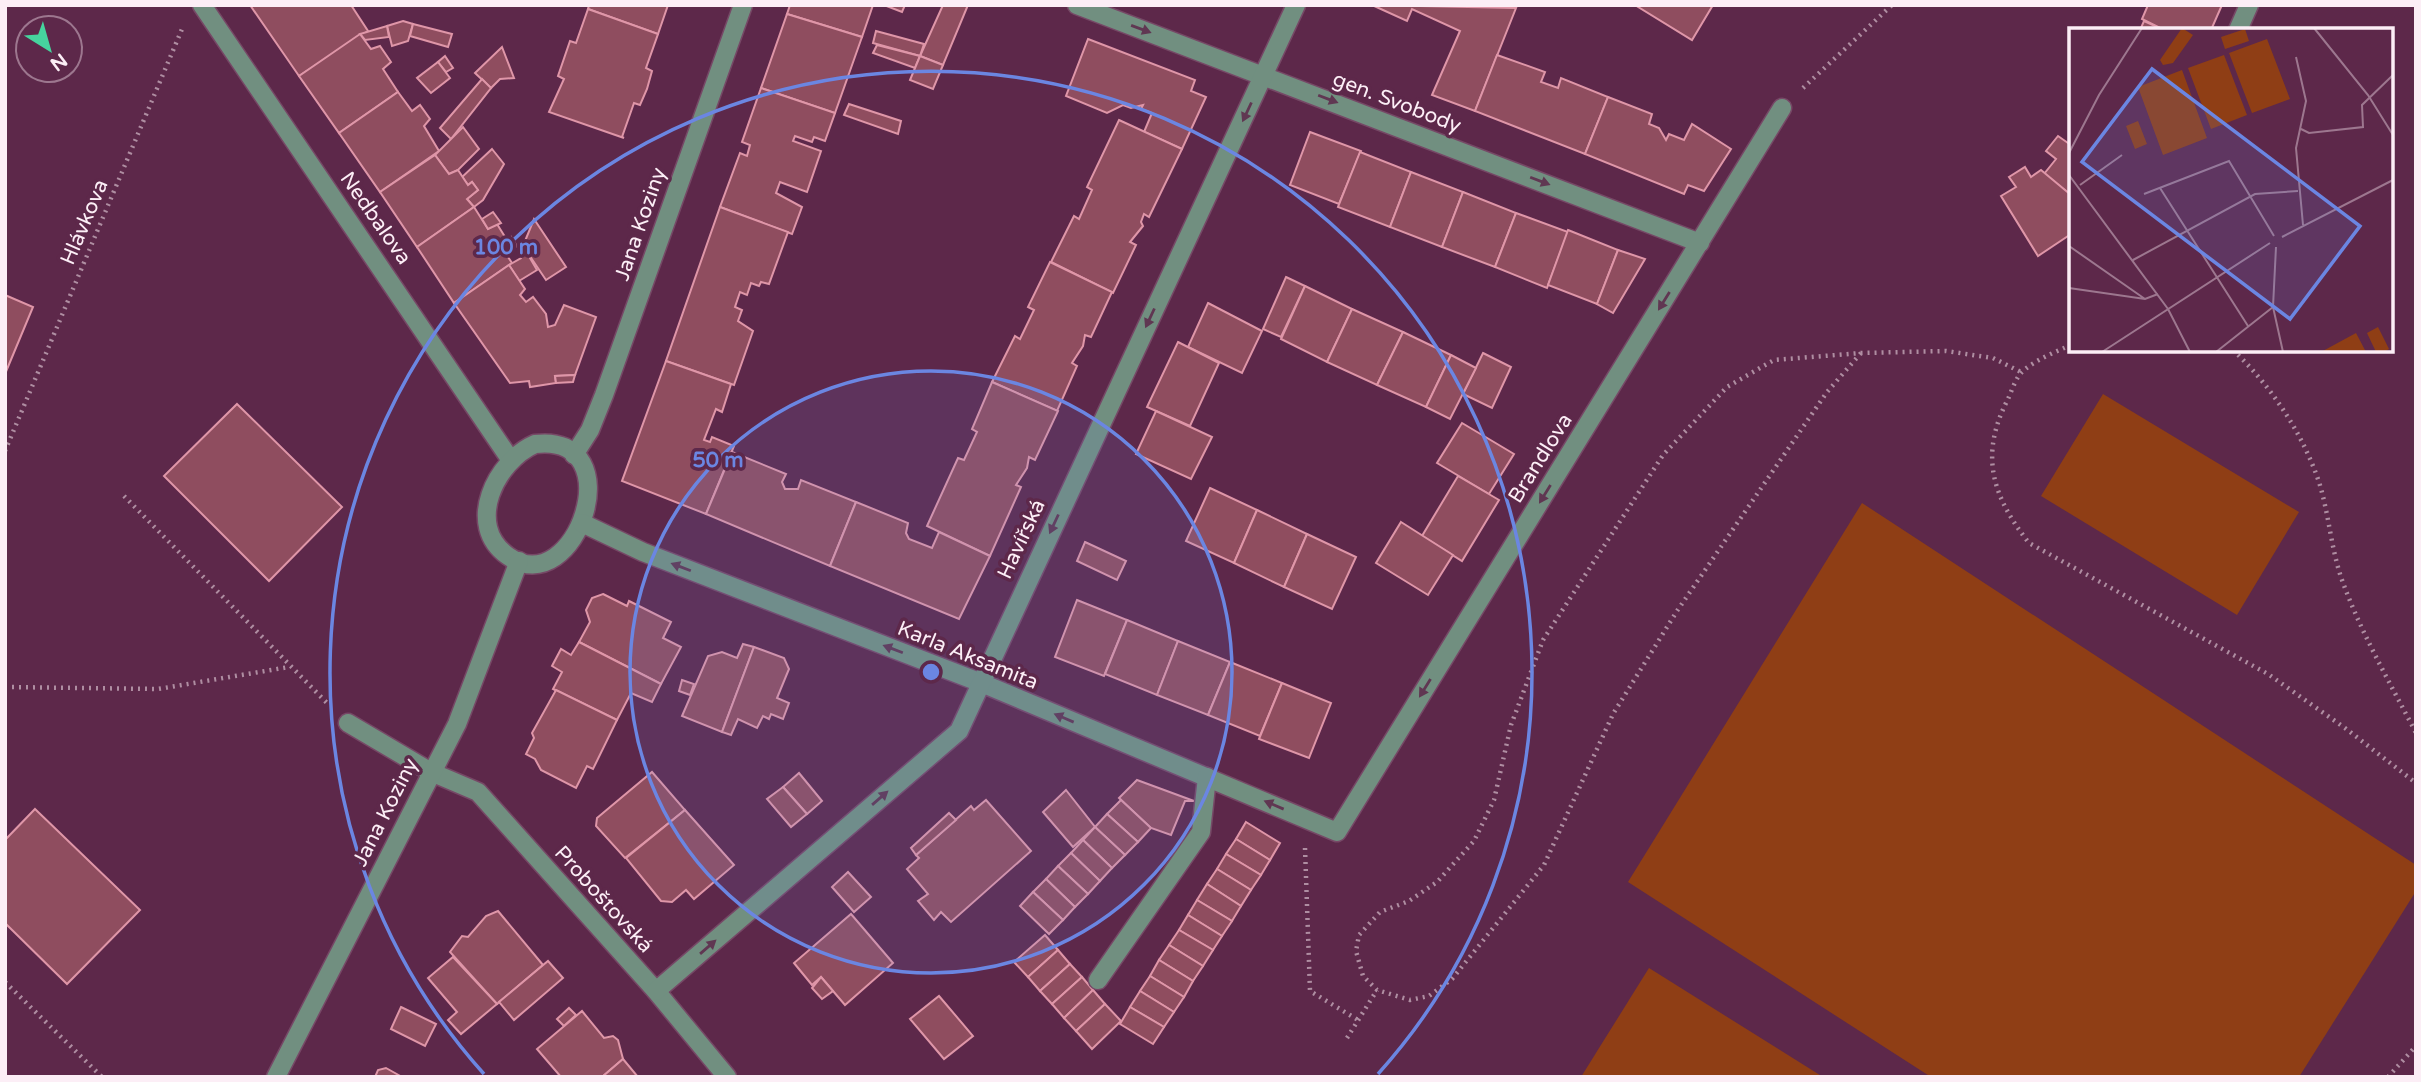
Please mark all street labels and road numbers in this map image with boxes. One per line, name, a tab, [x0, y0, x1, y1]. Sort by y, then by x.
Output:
street label: gen. Svobody	[1329, 67, 1465, 138]
street label: Jana Koziny	[609, 164, 672, 284]
street label: Nedbalova	[335, 167, 417, 269]
street label: Hlávkova	[55, 176, 114, 269]
street label: Brandlova	[1503, 409, 1578, 508]
street label: Havířská	[992, 495, 1051, 583]
street label: Karla Aksamita	[894, 616, 1042, 695]
street label: Jana Koziny	[348, 754, 423, 870]
street label: Proboštovská	[549, 841, 658, 958]

